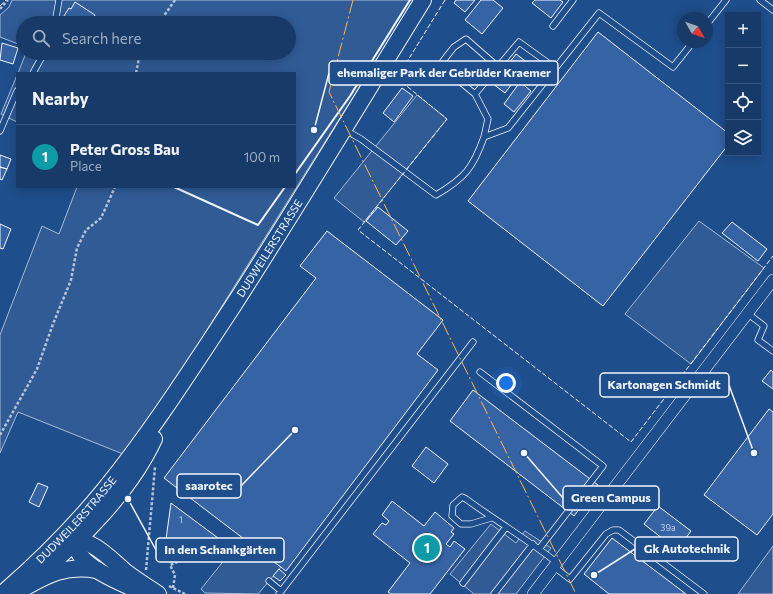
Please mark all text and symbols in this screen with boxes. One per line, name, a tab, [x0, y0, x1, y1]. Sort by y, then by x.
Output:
north arrow	[677, 12, 713, 48]
map controls	[725, 12, 761, 156]
button: +	[725, 12, 761, 48]
search box	[16, 16, 296, 60]
icon: search	[30, 27, 52, 49]
text: Search here	[62, 29, 141, 47]
button: −	[725, 48, 761, 84]
callout: ehemaliger Park der Gebrüder Kraemer	[329, 61, 558, 85]
text: ehemaliger Park der Gebrüder Kraemer	[337, 65, 551, 79]
button: locate	[725, 84, 761, 120]
text: Nearby	[32, 88, 89, 109]
button: layers	[725, 120, 761, 156]
text: Peter Gross Bau	[70, 140, 180, 158]
text: 1	[42, 149, 48, 165]
text: 100 m	[244, 149, 280, 165]
text: Place	[70, 158, 102, 174]
street label: DUDWEILERSTRASSE	[234, 197, 305, 299]
your location	[496, 373, 516, 393]
callout: Kartonagen Schmidt	[600, 373, 729, 397]
text: Kartonagen Schmidt	[607, 377, 721, 391]
street label: DUDWEILERSTRASSE	[33, 474, 119, 566]
callout: saarotec	[177, 474, 241, 498]
text: saarotec	[185, 478, 233, 492]
callout: Green Campus	[563, 486, 659, 510]
text: Green Campus	[571, 490, 651, 504]
house number: 1	[179, 514, 183, 525]
house number: 39a	[660, 522, 676, 533]
pin: 1	[414, 533, 440, 563]
callout: Gk Autotechnik	[635, 537, 738, 561]
callout: In den Schankgärten	[156, 538, 284, 562]
text: Gk Autotechnik	[644, 541, 730, 555]
text: In den Schankgärten	[164, 542, 276, 556]

